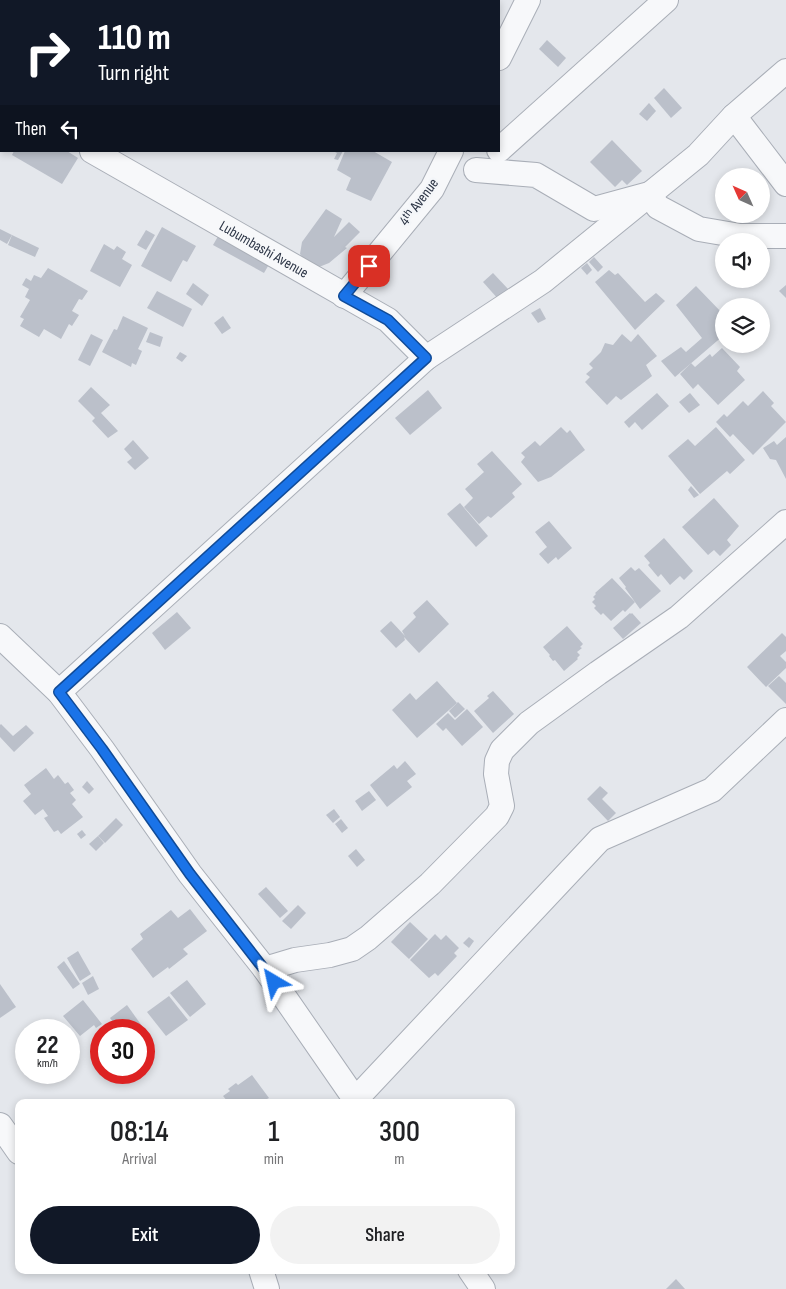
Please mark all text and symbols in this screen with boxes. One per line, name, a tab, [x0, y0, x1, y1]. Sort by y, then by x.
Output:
text: 110 m	[98, 17, 171, 60]
icon: right	[15, 20, 80, 85]
text: Turn right	[98, 60, 169, 87]
icon: left	[56, 115, 84, 143]
text: Then	[15, 118, 46, 141]
north arrow	[715, 168, 770, 222]
map controls	[715, 168, 770, 353]
street label: 4ᵗʰ Avenue	[395, 175, 443, 229]
street label: Lubumbashi Avenue	[216, 216, 312, 282]
button: sound	[715, 233, 770, 288]
pin	[348, 245, 390, 287]
icon: arrive	[355, 252, 383, 280]
button: layers	[715, 298, 770, 353]
position arrow	[247, 955, 299, 1007]
speed limit sign: 30	[90, 1019, 155, 1084]
text: 22	[37, 1030, 58, 1061]
text: km/h	[37, 1056, 58, 1071]
text: 08:14	[110, 1114, 169, 1150]
text: 1	[268, 1114, 279, 1150]
text: 300	[379, 1114, 420, 1150]
text: Arrival	[122, 1150, 157, 1169]
text: min	[264, 1150, 284, 1169]
text: m	[394, 1150, 405, 1169]
button: Exit	[30, 1206, 260, 1264]
button: Share	[270, 1206, 500, 1264]

